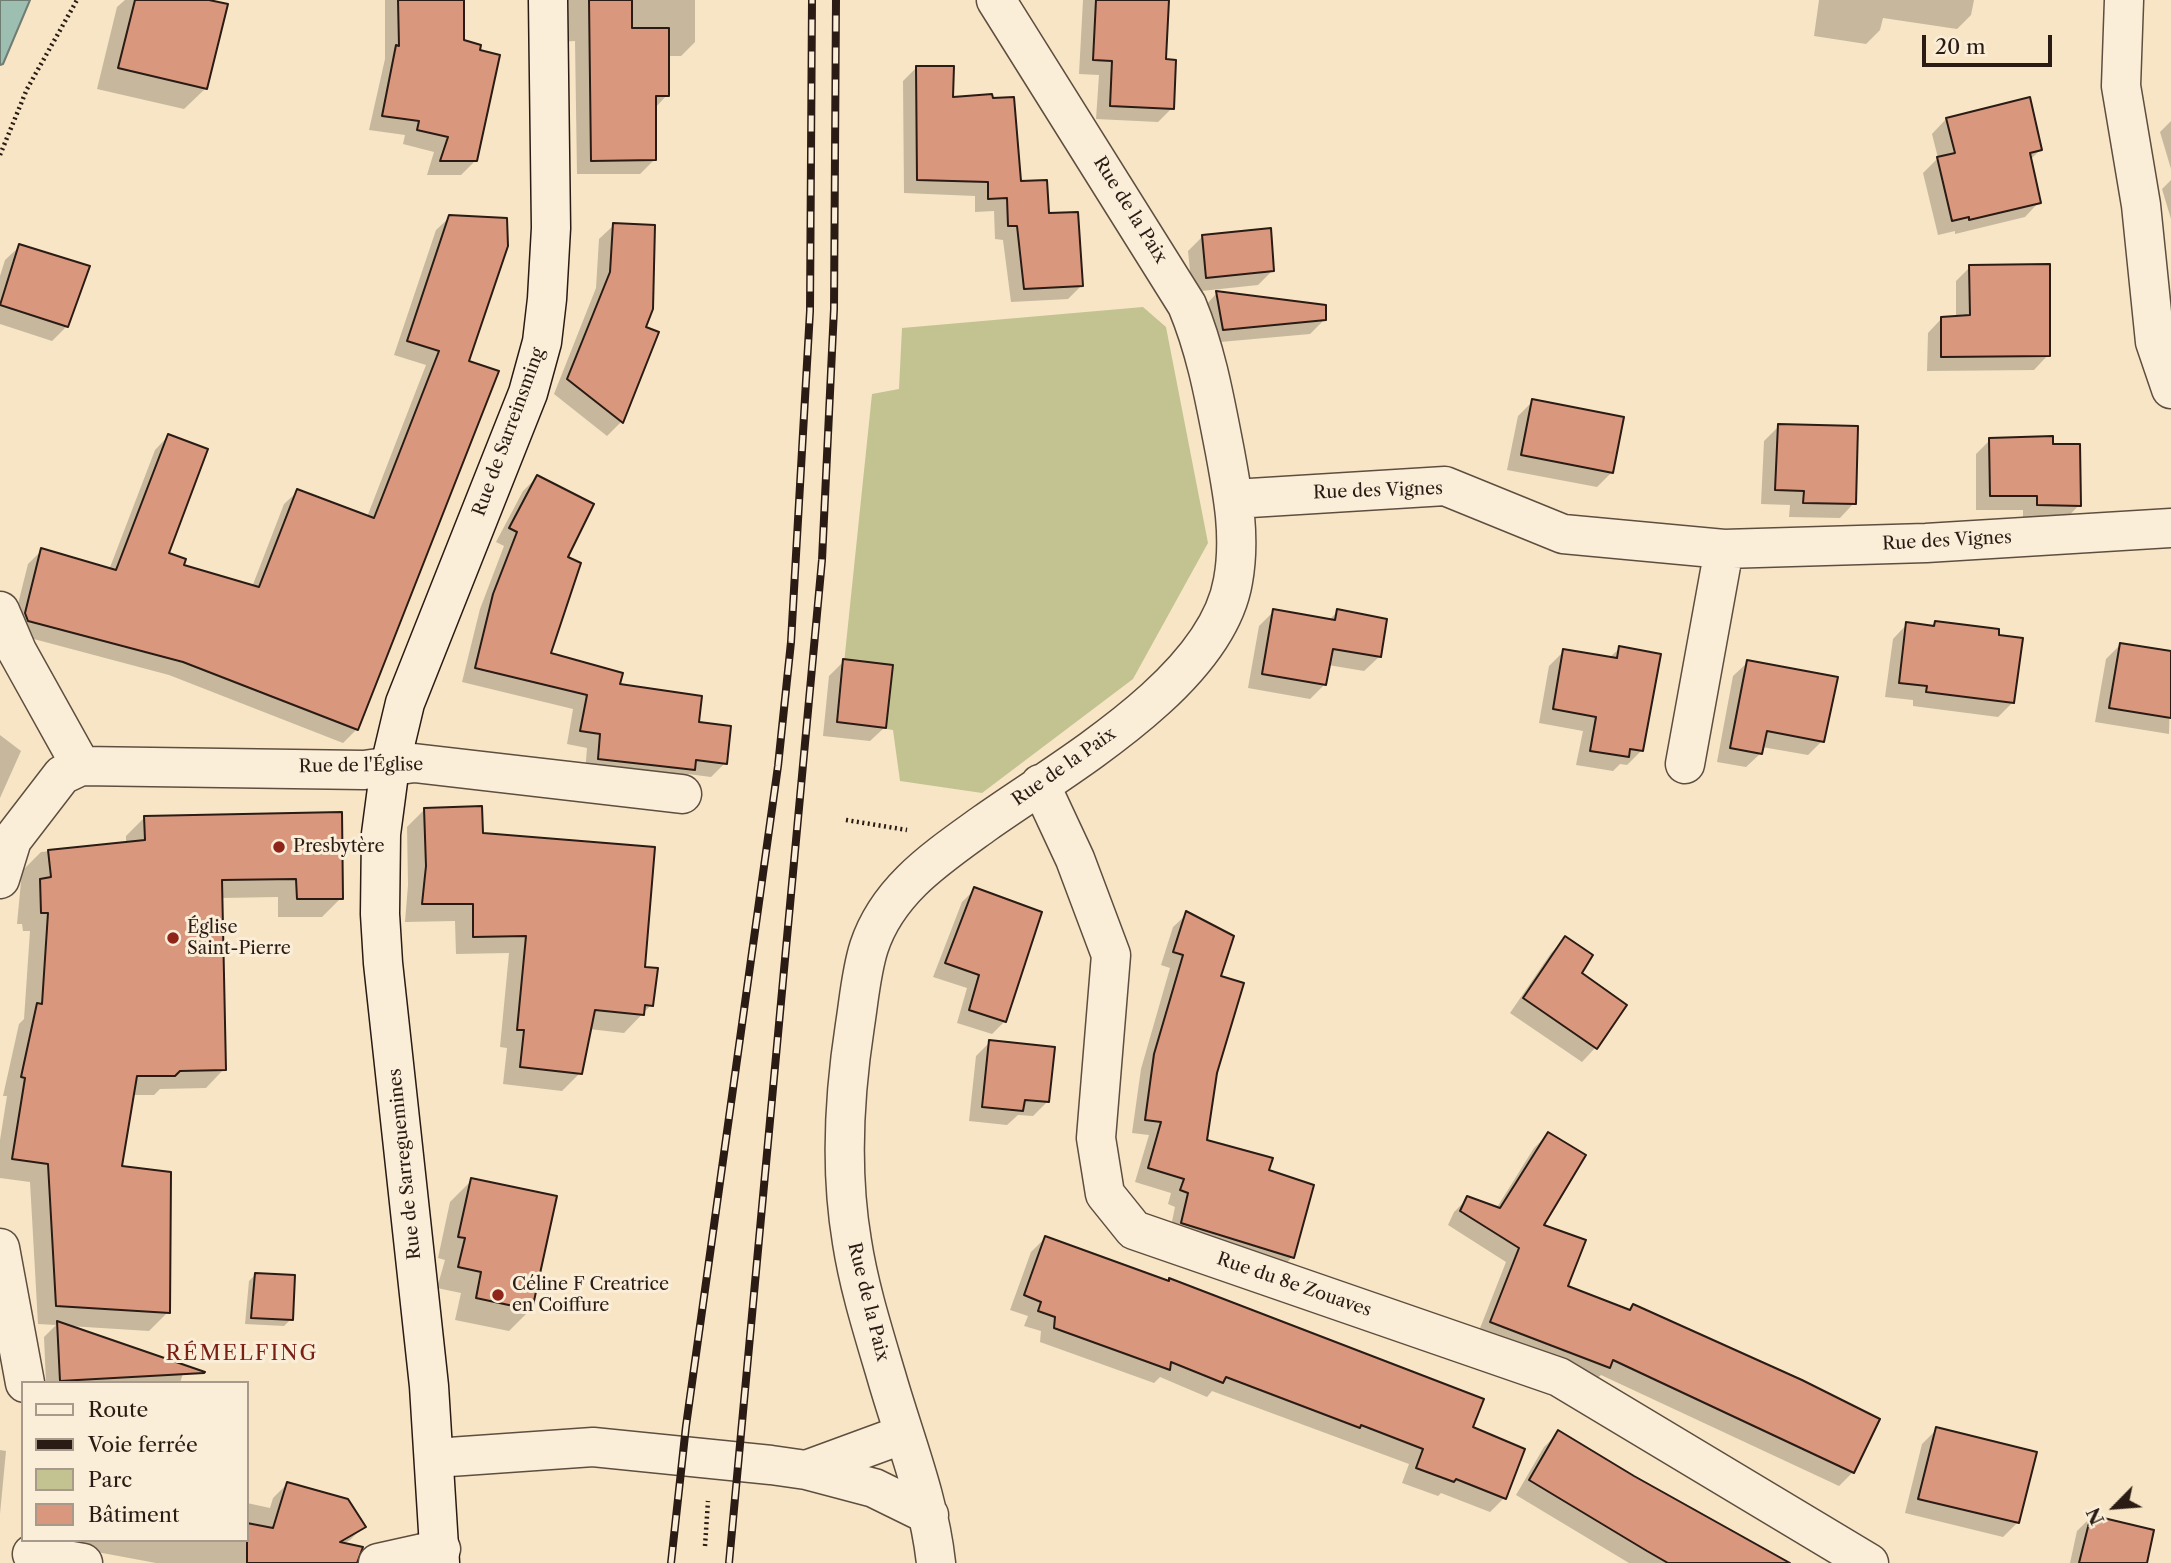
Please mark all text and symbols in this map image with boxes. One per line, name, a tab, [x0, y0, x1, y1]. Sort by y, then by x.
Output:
scale bar	[1926, 21, 2056, 65]
text: 20 m	[1935, 34, 1986, 59]
street label: Rue de la Paix	[1089, 153, 1171, 267]
street label: Rue de Sarreinsming	[468, 345, 550, 519]
street label: Rue des Vignes	[1313, 478, 1443, 504]
street label: Rue des Vignes	[1882, 527, 2012, 555]
street label: Rue de la Paix	[1008, 723, 1120, 811]
street label: Rue de l'Église	[298, 754, 424, 778]
place label: Presbytère	[293, 836, 384, 858]
marker: Presbytère	[271, 839, 287, 855]
place label: Église Saint-Pierre	[187, 917, 291, 960]
marker: Église Saint-Pierre	[165, 930, 181, 946]
street label: Rue de Sarreguemines	[384, 1067, 426, 1261]
street label: Rue de la Paix	[843, 1240, 893, 1364]
street label: Rue du 8e Zouaves	[1214, 1248, 1374, 1322]
place label: Céline F Creatrice en Coiffure	[512, 1274, 669, 1316]
marker: Céline F Creatrice en Coiffure	[490, 1287, 506, 1303]
district label: RÉMELFING	[167, 1341, 317, 1367]
legend	[21, 1381, 248, 1542]
text: Route	[88, 1397, 148, 1422]
text: Voie ferrée	[88, 1432, 198, 1457]
text: Parc	[88, 1467, 132, 1492]
north arrow	[2080, 1472, 2150, 1542]
text: Bâtiment	[88, 1502, 179, 1527]
text: N	[2082, 1504, 2109, 1528]

